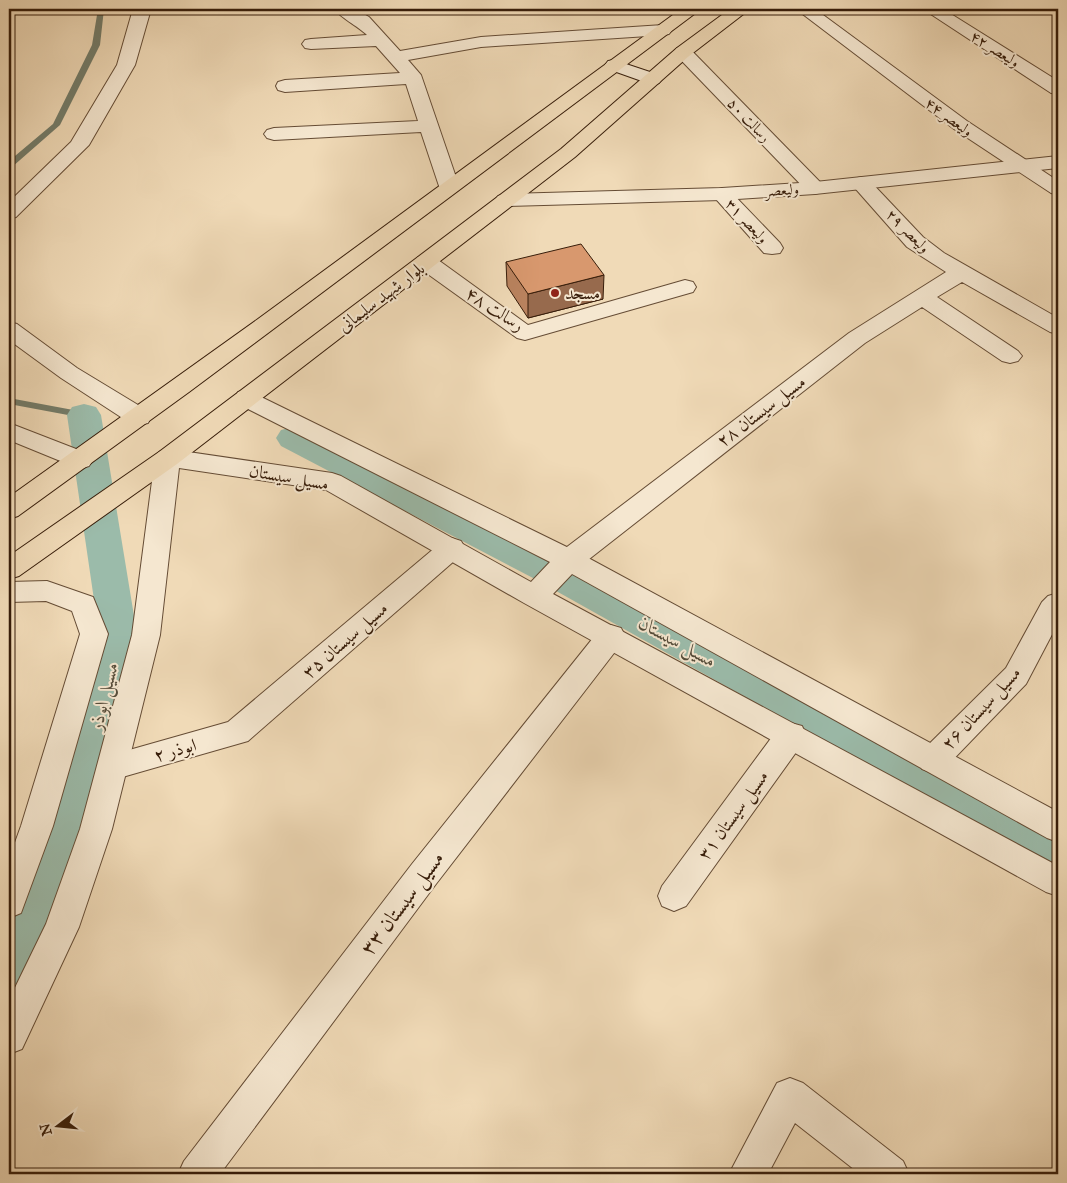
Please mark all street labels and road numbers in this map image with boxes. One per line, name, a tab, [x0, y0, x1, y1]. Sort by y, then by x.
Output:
street label: ولیعصر ۴۲	[967, 27, 1023, 72]
street label: رسالت ۵۰	[724, 94, 774, 146]
street label: ولیعصر ۴۴	[921, 94, 976, 141]
street label: ولیعصر	[763, 180, 800, 201]
street label: ولیعصر ۳۱	[721, 195, 772, 248]
street label: ولیعصر ۲۹	[882, 205, 934, 257]
street label: بلوار شهید سلیمانی	[333, 257, 430, 338]
street label: رسالت ۴۸	[462, 282, 528, 336]
street label: مسیل سیستان ۲۸	[712, 370, 811, 453]
street label: مسیل سیستان	[247, 459, 331, 497]
street label: مسیل سیستان ۳۵	[298, 597, 393, 684]
street label: مسیل سیستان ۲۶	[937, 662, 1027, 756]
street label: ابوذر ۲	[151, 733, 199, 767]
street label: مسیل سیستان ۳۱	[693, 766, 775, 865]
street label: مسیل سیستان ۳۳	[355, 846, 451, 961]

